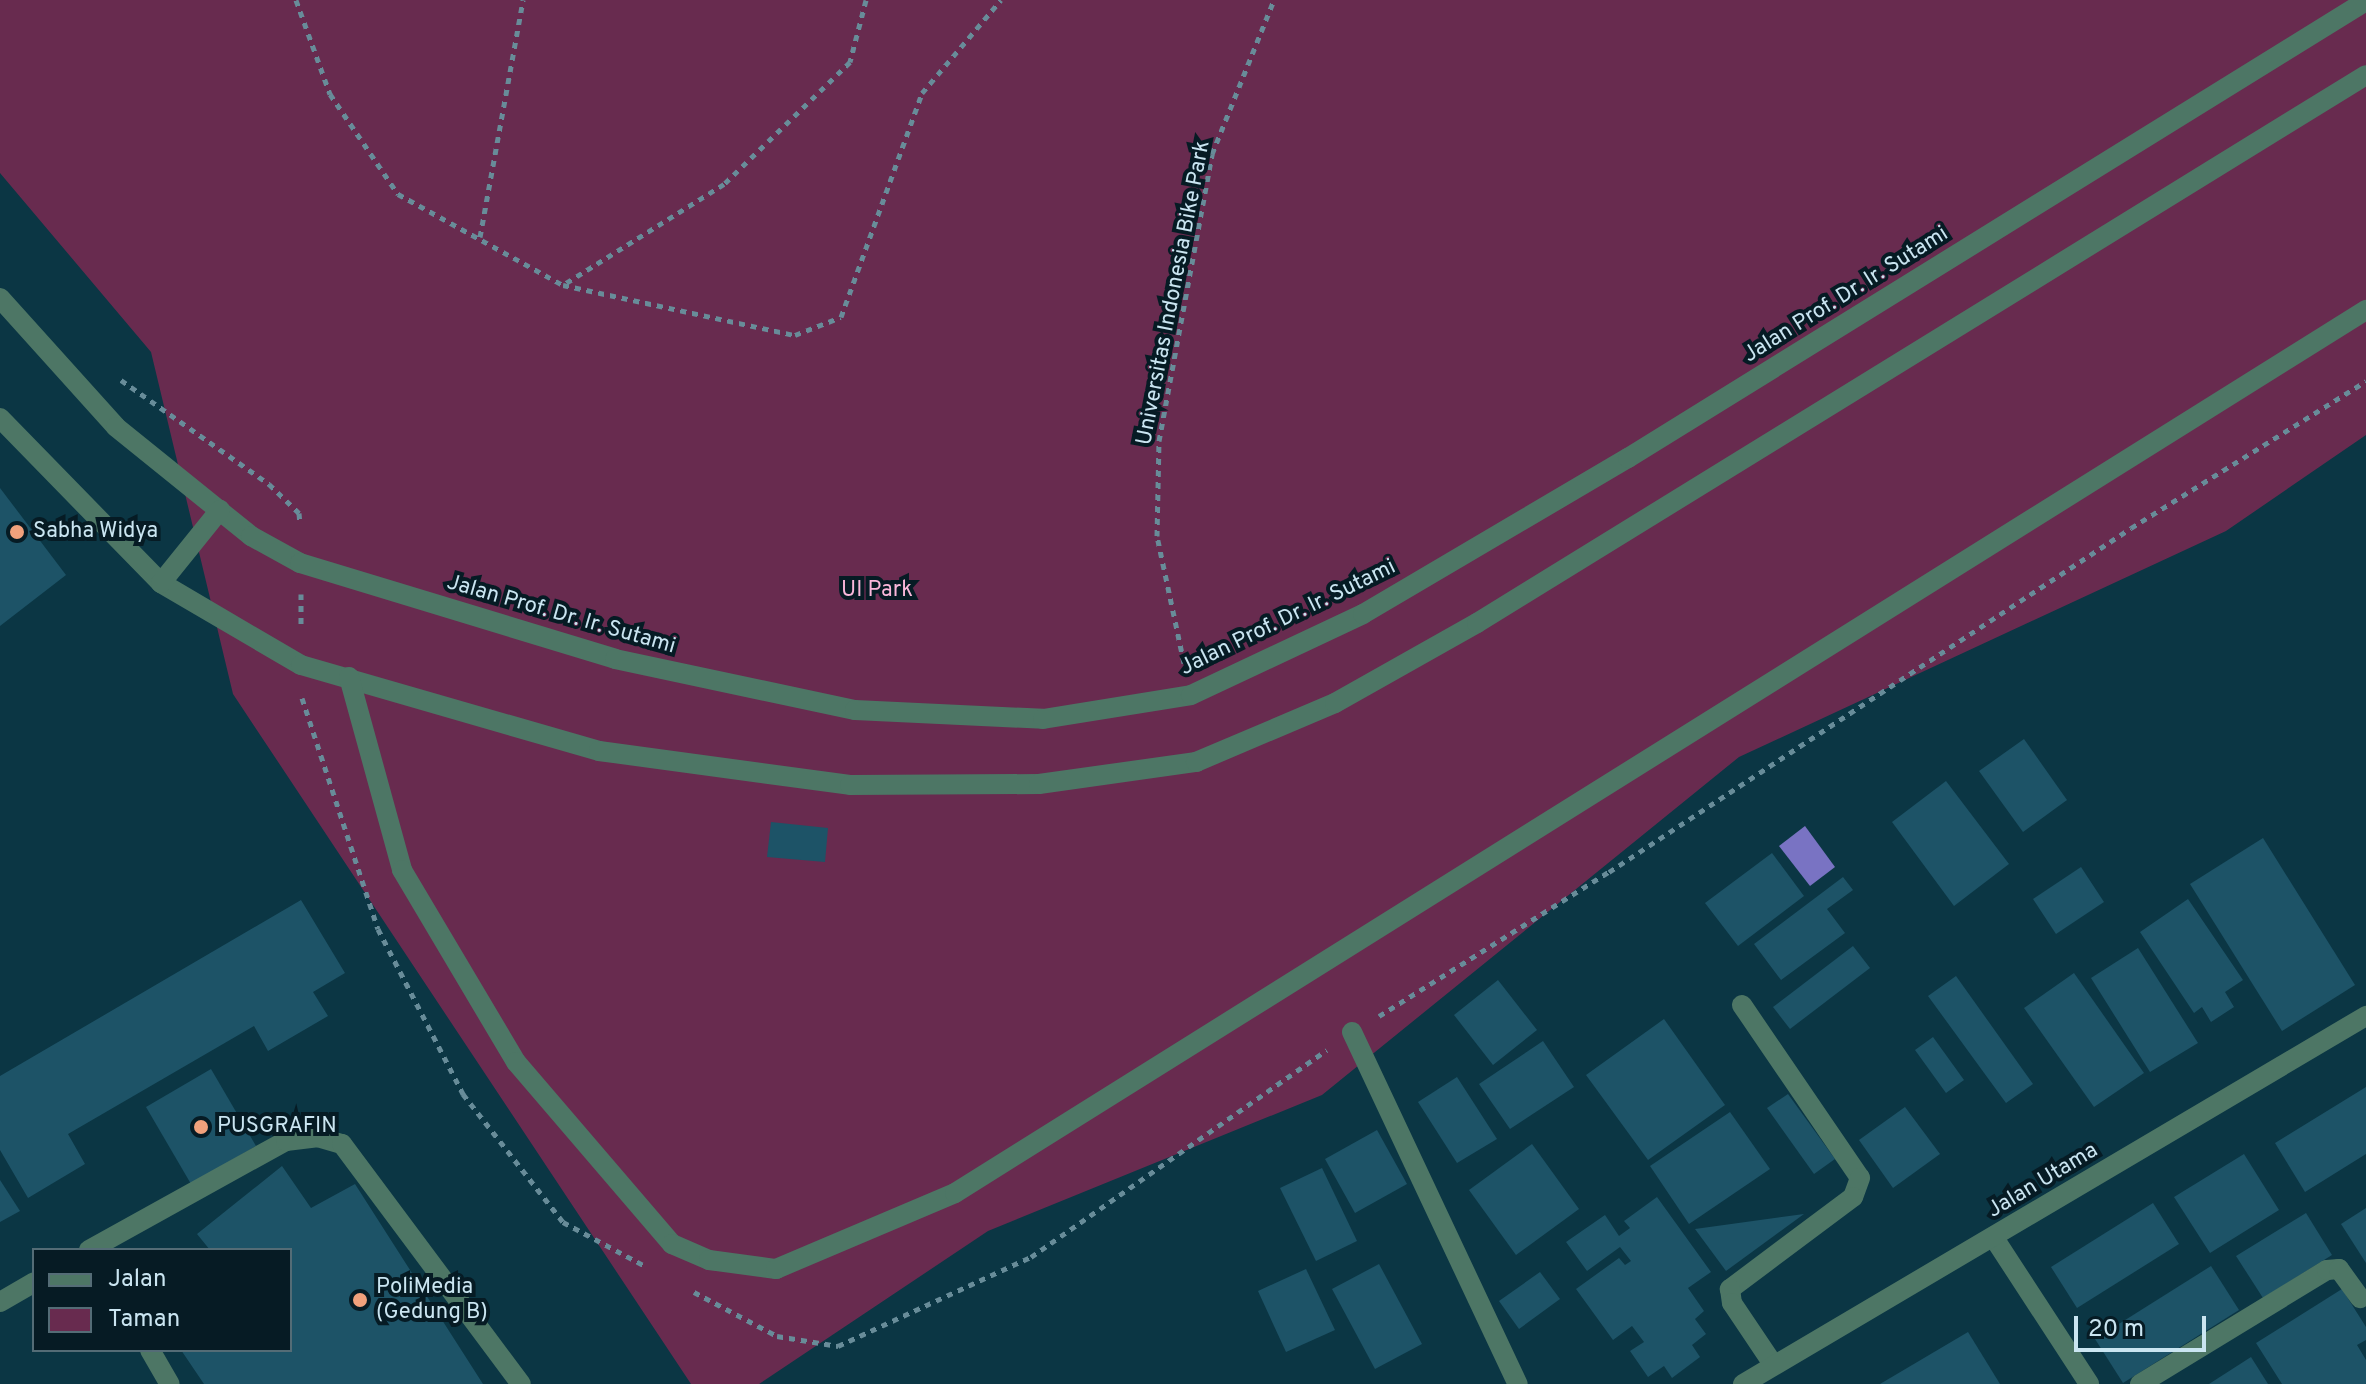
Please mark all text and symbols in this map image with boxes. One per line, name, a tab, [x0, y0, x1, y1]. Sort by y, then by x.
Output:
street label: Universitas Indonesia Bike Park	[1132, 139, 1216, 447]
street label: Jalan Prof. Dr. Ir. Sutami	[1739, 221, 1953, 369]
place label: Sabha Widya	[33, 519, 159, 545]
marker: Sabha Widya	[8, 523, 26, 541]
street label: Jalan Prof. Dr. Ir. Sutami	[1176, 554, 1400, 682]
street label: Jalan Prof. Dr. Ir. Sutami	[444, 570, 678, 660]
park label: UI Park	[841, 578, 913, 604]
place label: PUSGRAFIN	[217, 1114, 337, 1140]
marker: PUSGRAFIN	[192, 1118, 210, 1136]
street label: Jalan Utama	[1983, 1138, 2103, 1224]
legend	[32, 1248, 292, 1352]
text: Jalan	[108, 1265, 166, 1295]
place label: PoliMedia (Gedung B)	[376, 1274, 488, 1326]
marker: PoliMedia (Gedung B)	[351, 1291, 369, 1309]
scale bar	[2078, 1300, 2210, 1350]
text: Taman	[108, 1305, 180, 1335]
text: 20 m	[2088, 1315, 2144, 1345]

